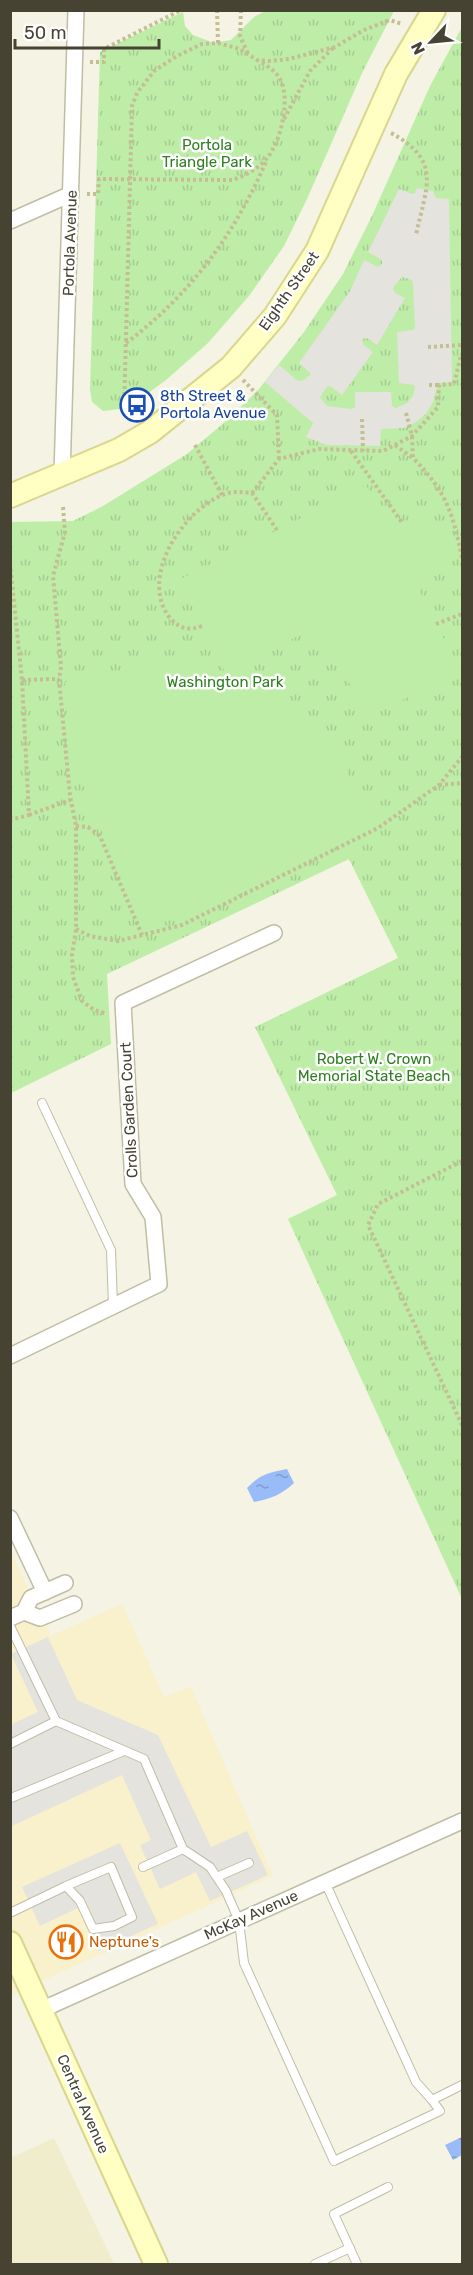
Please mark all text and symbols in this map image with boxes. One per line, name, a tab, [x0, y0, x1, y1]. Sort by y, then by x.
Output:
scale bar	[15, 12, 159, 50]
north arrow	[401, 12, 461, 72]
text: 50 m	[24, 22, 67, 44]
text: N	[407, 39, 429, 58]
park label: Portola Triangle Park	[162, 136, 252, 171]
street label: Portola Avenue	[59, 190, 81, 296]
street label: Eighth Street	[255, 248, 323, 334]
bus stop icon: 8th Street & Portola Avenue	[119, 387, 155, 423]
place label: 8th Street & Portola Avenue	[160, 387, 266, 422]
park label: Washington Park	[167, 673, 284, 691]
street label: Crolls Garden Court	[116, 1041, 142, 1178]
park label: Robert W. Crown Memorial State Beach	[298, 1050, 450, 1085]
street label: McKay Avenue	[201, 1886, 301, 1944]
restaurant icon: Neptune's	[48, 1924, 84, 1960]
place label: Neptune's	[89, 1933, 160, 1951]
street label: Central Avenue	[53, 2052, 113, 2156]

